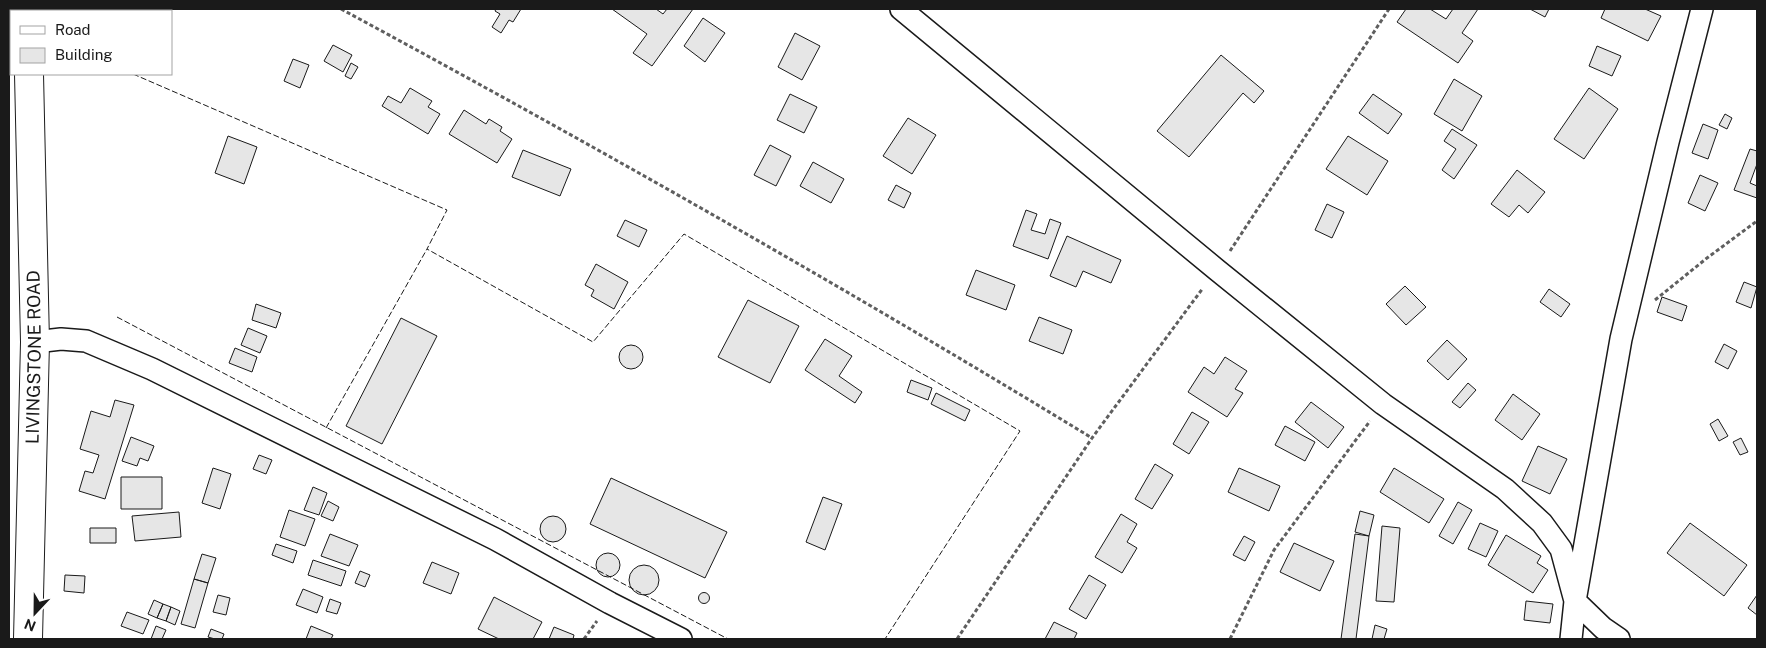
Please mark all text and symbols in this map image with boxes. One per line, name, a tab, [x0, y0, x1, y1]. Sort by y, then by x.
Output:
legend	[10, 10, 172, 75]
text: Road	[55, 21, 91, 38]
text: Building	[55, 46, 113, 63]
street label: LIVINGSTONE ROAD	[22, 270, 45, 444]
north arrow	[10, 588, 60, 638]
text: N	[22, 616, 38, 635]

